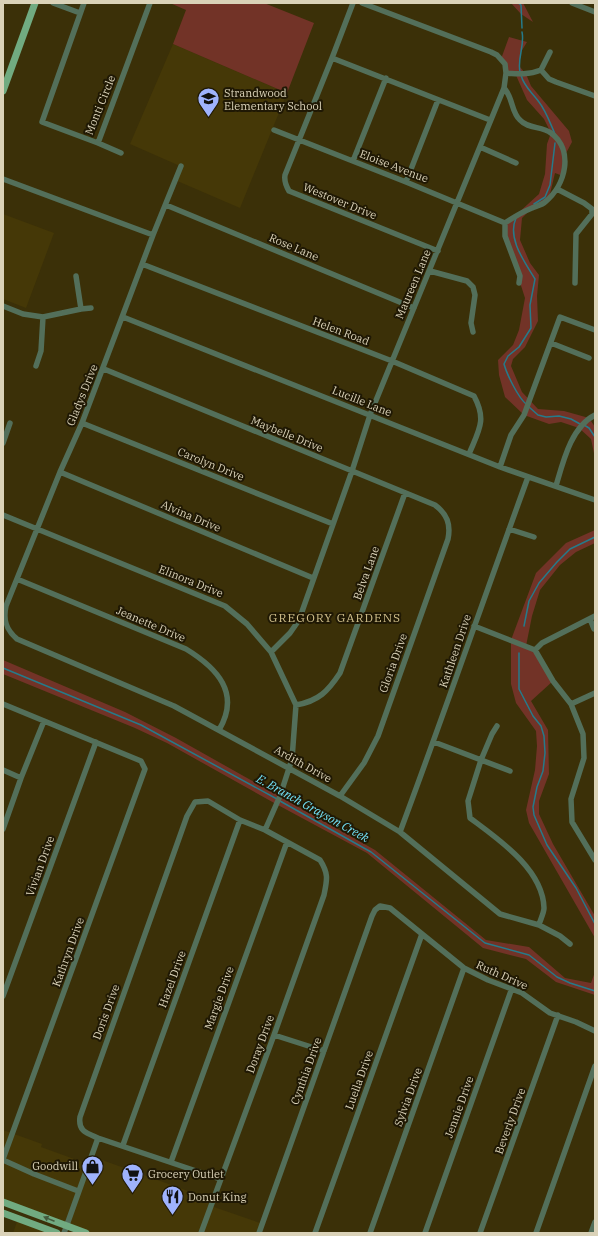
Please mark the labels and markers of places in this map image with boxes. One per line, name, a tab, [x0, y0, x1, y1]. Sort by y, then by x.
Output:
school or university icon: Strandwood Elementary School	[196, 86, 222, 119]
place label: Strandwood Elementary School	[224, 86, 322, 113]
shop icon: Goodwill	[80, 1153, 106, 1186]
place label: Goodwill	[32, 1159, 78, 1173]
supermarket icon: Grocery Outlet	[120, 1161, 146, 1194]
place label: Grocery Outlet	[148, 1167, 224, 1181]
restaurant icon: Donut King	[159, 1184, 185, 1217]
place label: Donut King	[188, 1190, 247, 1204]

